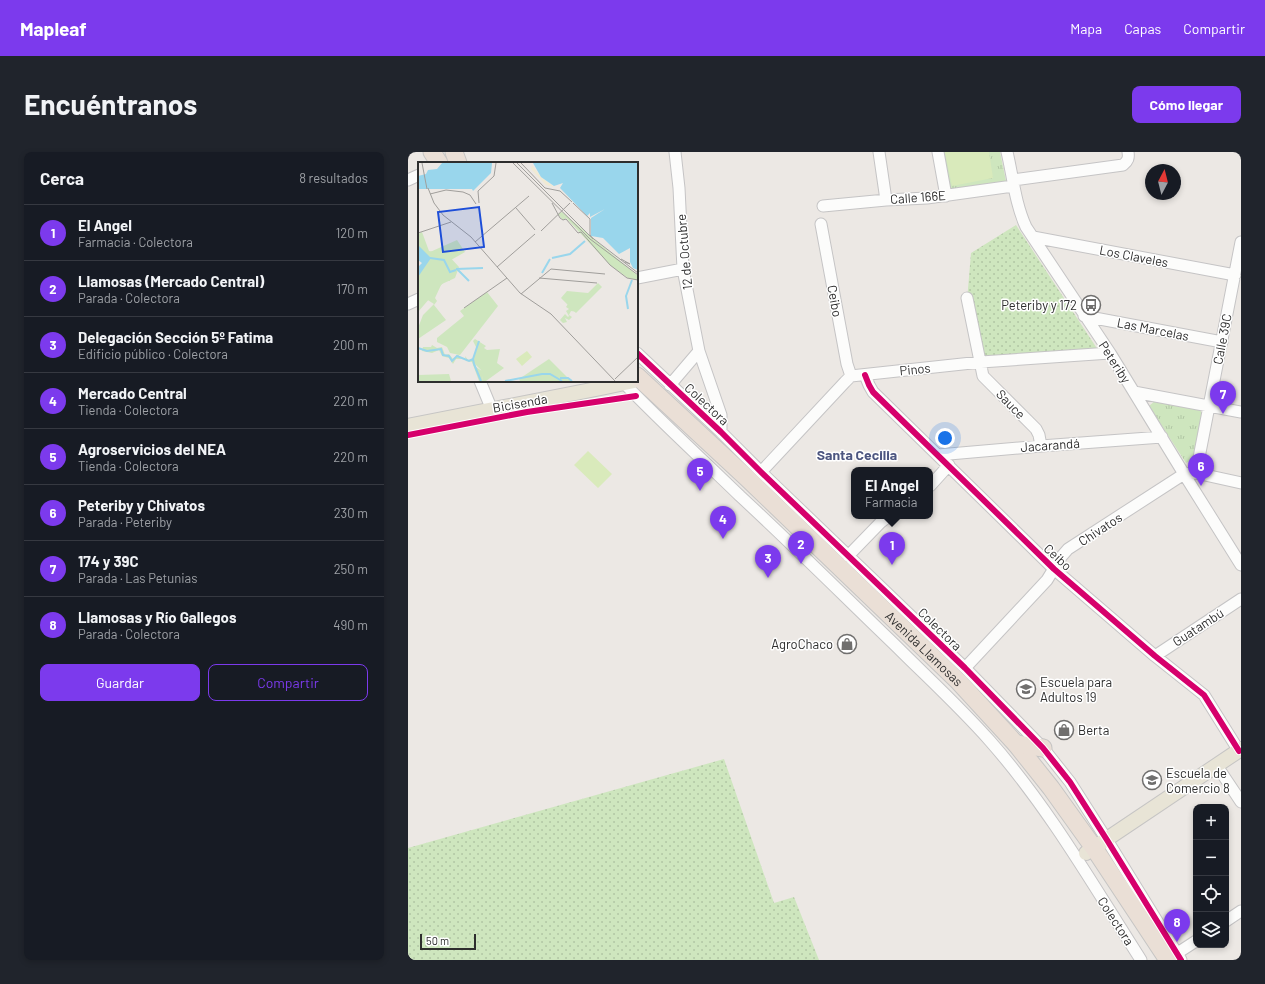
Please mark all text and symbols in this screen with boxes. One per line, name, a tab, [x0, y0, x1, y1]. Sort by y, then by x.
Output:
text: Mapleaf	[20, 17, 87, 40]
text: Mapa	[1070, 20, 1102, 37]
text: Capas	[1124, 20, 1161, 37]
text: Compartir	[1183, 20, 1245, 37]
button: Cómo llegar	[1132, 86, 1241, 123]
text: Encuéntranos	[24, 87, 197, 121]
inset map	[418, 162, 638, 382]
north arrow	[1145, 164, 1181, 200]
text: Cerca	[40, 168, 84, 188]
text: 8 resultados	[299, 170, 368, 186]
street label: Calle 166E	[890, 187, 946, 207]
street label: 12 de Octubre	[673, 213, 695, 291]
text: El Angel	[78, 216, 132, 234]
text: 1	[51, 225, 55, 241]
text: 120 m	[336, 225, 368, 241]
text: Farmacia · Colectora	[78, 234, 193, 250]
street label: Los Claveles	[1098, 241, 1170, 271]
text: Llamosas (Mercado Central)	[78, 272, 264, 290]
text: 2	[49, 281, 57, 297]
text: 170 m	[337, 281, 368, 297]
street label: Ceibo	[824, 284, 846, 318]
text: Parada · Colectora	[78, 290, 180, 306]
bus stop icon: Peteriby y 172	[1080, 294, 1102, 316]
place label: Peteriby y 172	[1001, 297, 1077, 313]
street label: Calle 39C	[1209, 312, 1235, 366]
street label: Las Marcelas	[1116, 314, 1190, 344]
text: Delegación Sección 5º Fatima	[78, 328, 273, 346]
text: 3	[49, 337, 57, 353]
text: 200 m	[333, 337, 368, 353]
street label: Peteriby	[1096, 338, 1134, 386]
text: Edificio público · Colectora	[78, 346, 228, 362]
street label: Pinos	[899, 359, 931, 379]
street label: Colectora	[682, 380, 732, 428]
pin: 7	[1210, 381, 1236, 414]
text: Mercado Central	[78, 384, 187, 402]
street label: Sauce	[993, 386, 1029, 422]
street label: Bicisenda	[491, 390, 549, 416]
text: 4	[49, 393, 57, 409]
text: 220 m	[333, 393, 368, 409]
text: Tienda · Colectora	[78, 402, 179, 418]
your location	[935, 428, 955, 448]
street label: Jacarandá	[1020, 435, 1080, 455]
text: Agroservicios del NEA	[78, 440, 226, 458]
district label: Santa Cecilia	[817, 446, 897, 463]
text: 5	[49, 449, 57, 465]
text: 220 m	[333, 449, 368, 465]
pin: 6	[1188, 453, 1214, 486]
text: Tienda · Colectora	[78, 458, 179, 474]
pin: 5	[687, 458, 713, 491]
popup	[851, 467, 933, 519]
text: El Angel	[865, 476, 919, 494]
text: Farmacia	[865, 494, 918, 510]
text: Peteriby y Chivatos	[78, 496, 205, 514]
text: 6	[50, 505, 56, 521]
text: 230 m	[334, 505, 368, 521]
pin: 4	[710, 506, 736, 539]
street label: Chivatos	[1075, 509, 1125, 549]
text: Parada · Peteriby	[78, 514, 172, 530]
pin: 2	[788, 531, 814, 564]
pin: 1	[879, 532, 905, 565]
street label: Ceibo	[1041, 540, 1075, 574]
pin: 3	[755, 545, 781, 578]
text: 174 y 39C	[78, 552, 139, 570]
text: 7	[50, 561, 56, 577]
text: 250 m	[334, 561, 368, 577]
text: Parada · Las Petunias	[78, 570, 197, 586]
street label: Colectora	[915, 604, 965, 654]
street label: Guatambú	[1169, 605, 1227, 649]
text: Llamosas y Río Gallegos	[78, 608, 236, 626]
street label: Avenida Llamosas	[882, 608, 966, 689]
text: 8	[49, 617, 57, 633]
text: 490 m	[333, 617, 368, 633]
text: Parada · Colectora	[78, 626, 180, 642]
shop icon: AgroChaco	[836, 633, 858, 655]
place label: AgroChaco	[771, 636, 833, 652]
button: Guardar	[40, 664, 200, 701]
button: Compartir	[208, 664, 368, 701]
place label: Escuela para Adultos 19	[1040, 674, 1112, 705]
school or university icon: Escuela para Adultos 19	[1015, 678, 1037, 700]
shop icon: Berta	[1053, 719, 1075, 741]
place label: Berta	[1078, 722, 1109, 738]
place label: Escuela de Comercio 8	[1166, 765, 1230, 796]
school or university icon: Escuela de Comercio 8	[1141, 769, 1163, 791]
map controls	[1193, 804, 1229, 948]
button: +	[1193, 804, 1229, 840]
button: −	[1193, 840, 1229, 876]
button: locate	[1193, 876, 1229, 912]
street label: Colectora	[1094, 894, 1138, 948]
pin: 8	[1164, 909, 1190, 942]
button: layers	[1193, 912, 1229, 948]
scale bar	[420, 932, 476, 951]
text: 50 m	[426, 934, 449, 947]

